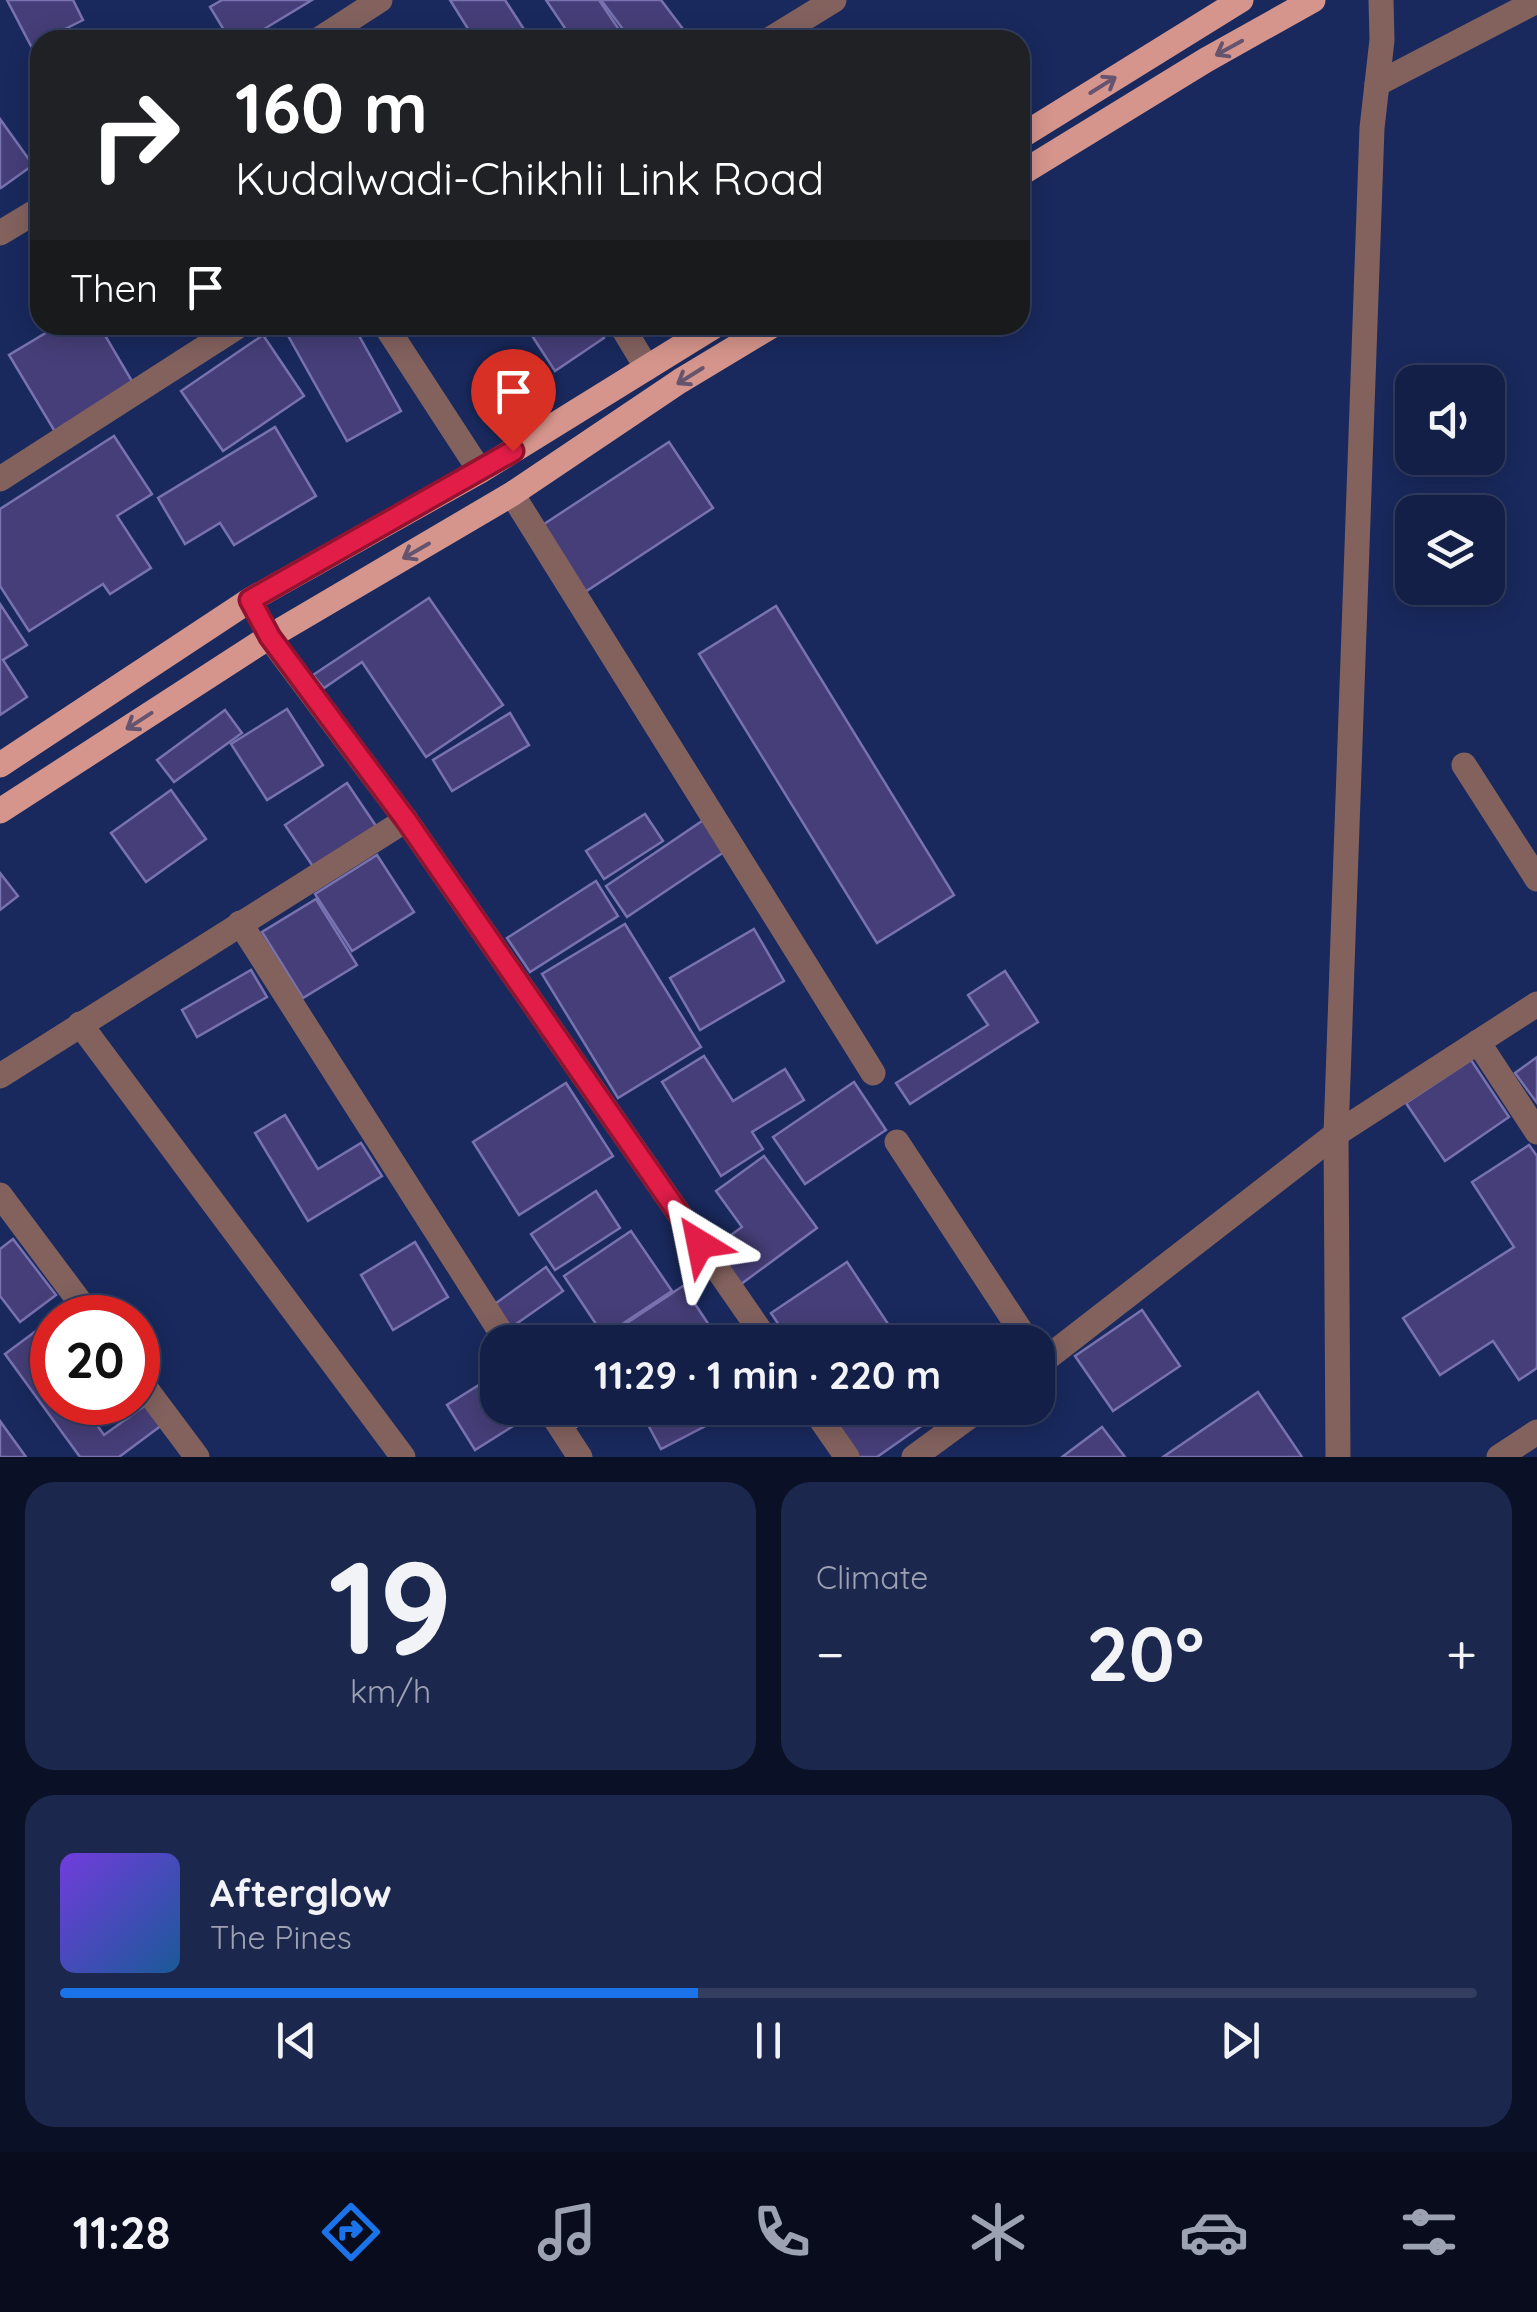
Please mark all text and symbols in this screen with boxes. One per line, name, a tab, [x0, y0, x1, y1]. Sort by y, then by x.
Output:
one-way arrow	[1215, 38, 1243, 58]
text: 160 m	[235, 63, 428, 151]
icon: right	[70, 70, 200, 200]
one-way arrow	[1088, 75, 1117, 96]
text: Kudalwadi-Chikhli Link Road	[235, 150, 824, 206]
icon: arrive	[178, 260, 233, 315]
text: Then	[70, 264, 158, 312]
pin	[471, 349, 556, 452]
icon: arrive	[486, 364, 541, 419]
map controls	[1395, 365, 1505, 605]
button: sound	[1395, 365, 1505, 475]
one-way arrow	[676, 366, 705, 386]
button: layers	[1395, 495, 1505, 605]
one-way arrow	[402, 541, 431, 561]
one-way arrow	[126, 711, 154, 732]
position arrow	[648, 1192, 752, 1296]
speed limit sign: 20	[30, 1295, 160, 1425]
text: 11:29 · 1 min · 220 m	[594, 1351, 941, 1399]
text: 19	[328, 1524, 453, 1687]
text: Climate	[816, 1557, 928, 1597]
text: 20°	[1086, 1606, 1204, 1700]
text: −	[816, 1619, 845, 1688]
text: +	[1446, 1619, 1477, 1688]
text: km/h	[350, 1671, 431, 1711]
text: Afterglow	[210, 1869, 392, 1917]
text: The Pines	[210, 1917, 352, 1957]
icon: previous	[269, 2013, 324, 2068]
icon: pause	[741, 2013, 796, 2068]
icon: next	[1213, 2013, 1268, 2068]
icon: directions	[316, 2197, 386, 2267]
icon: music	[532, 2197, 602, 2267]
icon: phone	[747, 2197, 817, 2267]
icon: climate	[963, 2197, 1033, 2267]
icon: car	[1179, 2197, 1249, 2267]
icon: filters	[1394, 2197, 1464, 2267]
text: 11:28	[73, 2204, 170, 2260]

